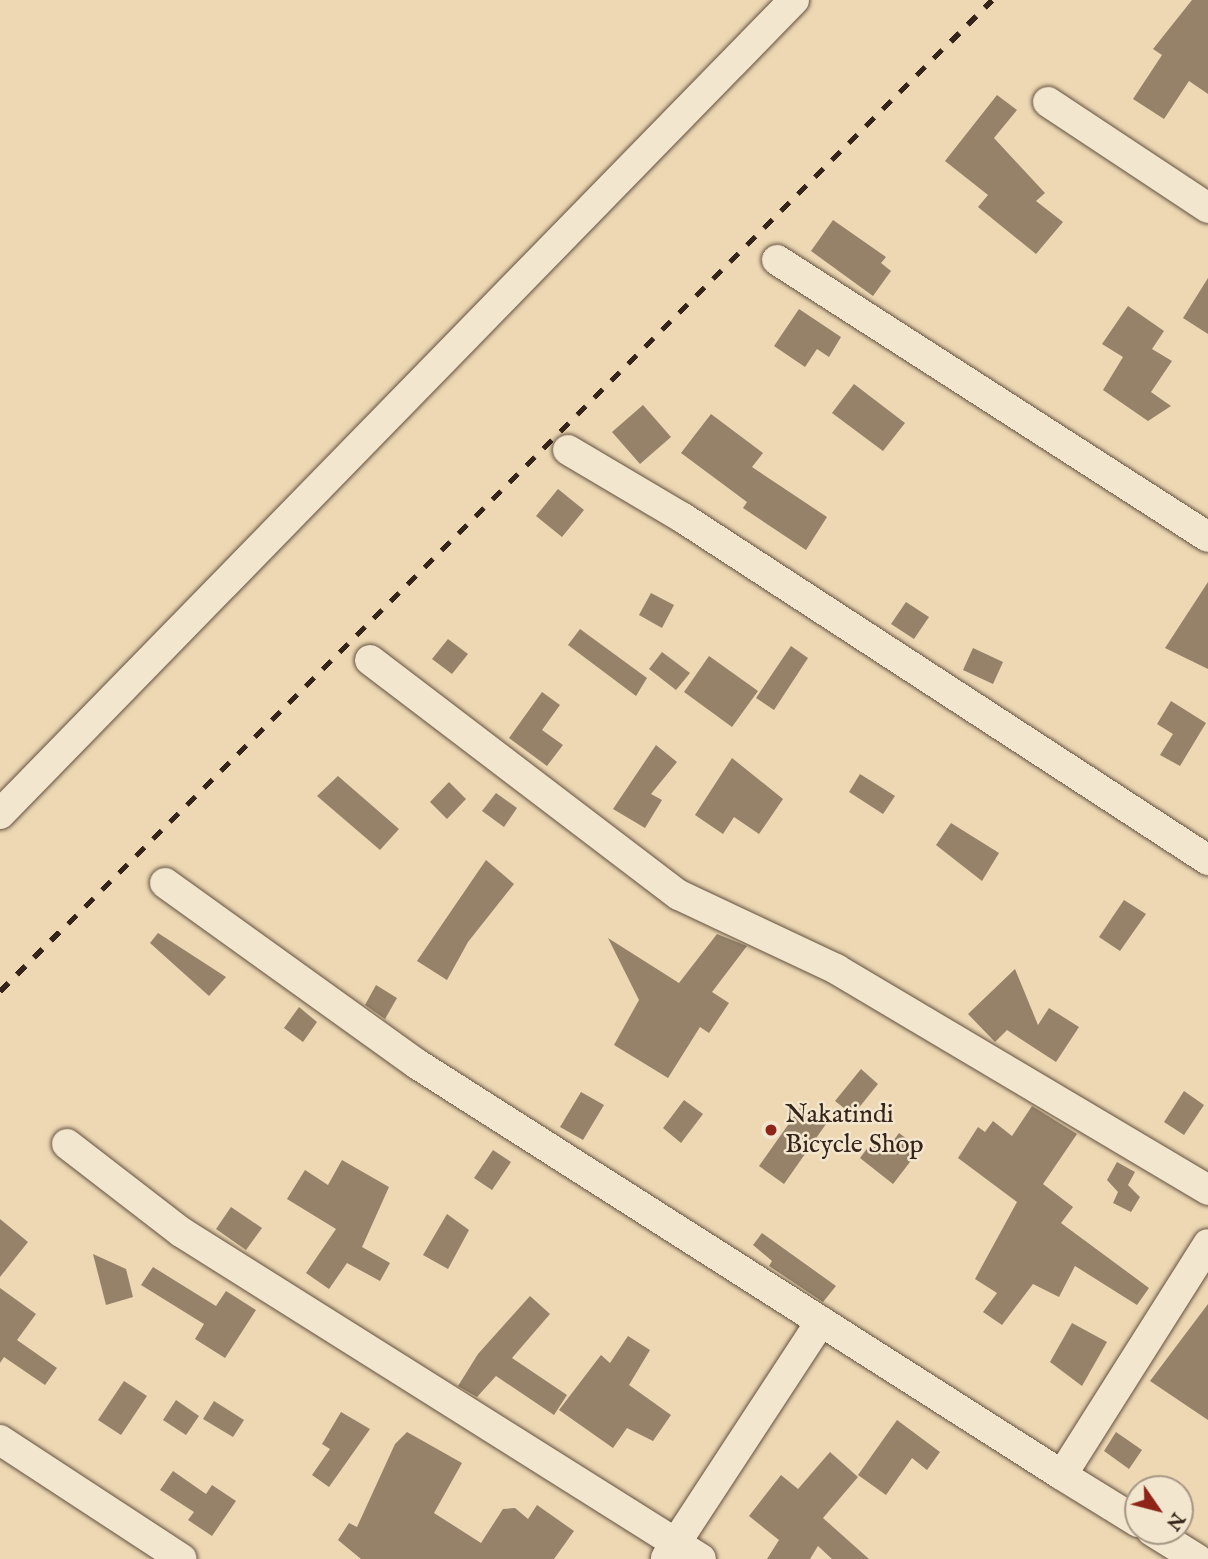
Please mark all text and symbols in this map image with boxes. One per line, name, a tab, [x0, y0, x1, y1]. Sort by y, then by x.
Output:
place label: Nakatindi Bicycle Shop	[785, 1099, 924, 1160]
marker: Nakatindi Bicycle Shop	[763, 1122, 779, 1138]
north arrow	[1124, 1475, 1194, 1545]
text: N	[1160, 1507, 1189, 1535]

